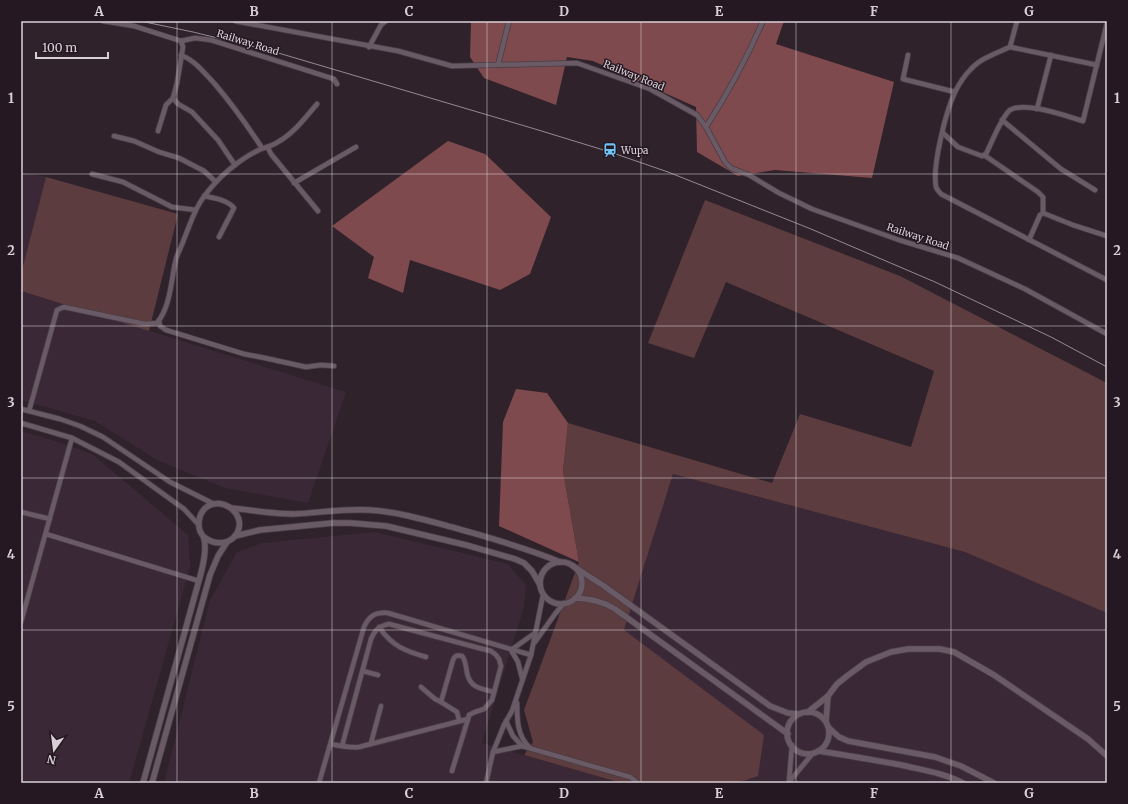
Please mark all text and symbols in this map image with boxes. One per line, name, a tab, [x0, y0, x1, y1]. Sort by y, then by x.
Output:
text: A	[93, 3, 104, 20]
text: B	[249, 3, 259, 20]
text: C	[405, 3, 414, 20]
text: D	[559, 3, 569, 20]
text: E	[715, 3, 724, 20]
text: F	[870, 3, 878, 20]
text: G	[1024, 3, 1034, 20]
street label: Railway Road	[215, 27, 281, 58]
scale bar	[36, 34, 108, 60]
text: 100 m	[42, 40, 77, 55]
street label: Railway Road	[601, 57, 666, 94]
text: 1	[8, 90, 14, 107]
text: 1	[1114, 90, 1120, 107]
station icon: Wupa	[602, 142, 618, 158]
place label: Wupa	[620, 144, 649, 157]
street label: Railway Road	[885, 220, 951, 253]
text: 2	[7, 242, 15, 259]
text: 2	[1113, 242, 1121, 259]
text: 3	[7, 394, 15, 411]
text: 3	[1113, 394, 1121, 411]
text: 4	[7, 546, 16, 563]
text: 4	[1113, 546, 1122, 563]
text: 5	[7, 698, 15, 715]
text: 5	[1113, 698, 1121, 715]
north arrow	[34, 730, 74, 770]
text: N	[45, 752, 57, 768]
text: A	[93, 785, 104, 802]
text: B	[249, 785, 259, 802]
text: C	[405, 785, 414, 802]
text: D	[559, 785, 569, 802]
text: E	[715, 785, 724, 802]
text: F	[870, 785, 878, 802]
text: G	[1024, 785, 1034, 802]

